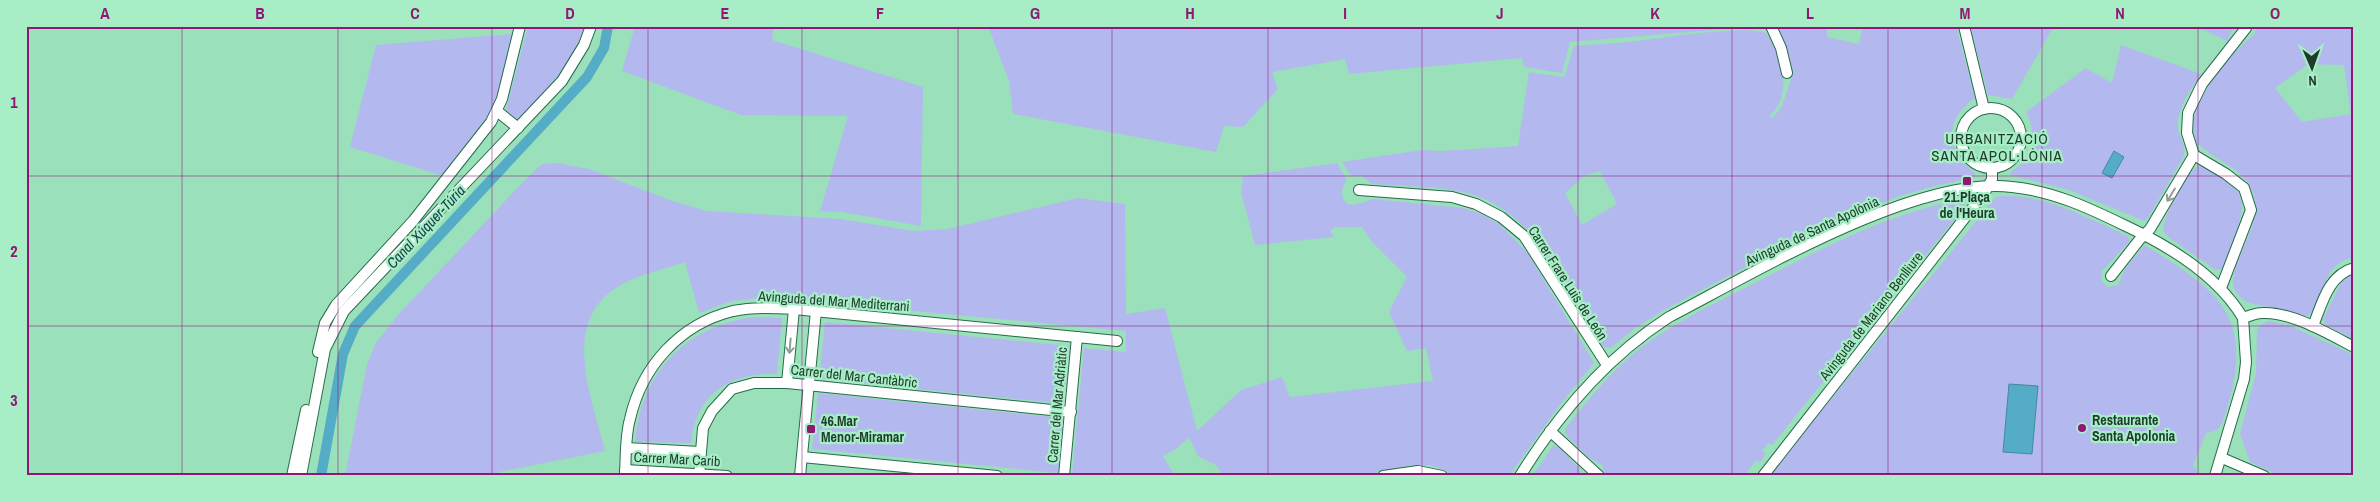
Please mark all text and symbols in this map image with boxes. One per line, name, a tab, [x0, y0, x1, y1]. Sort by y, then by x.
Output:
text: A	[100, 2, 110, 24]
text: B	[255, 2, 265, 24]
text: C	[410, 2, 420, 24]
text: D	[565, 2, 575, 24]
text: E	[721, 2, 730, 24]
text: F	[876, 2, 884, 24]
text: G	[1030, 2, 1040, 24]
text: H	[1185, 2, 1195, 24]
text: I	[1343, 2, 1347, 24]
text: J	[1496, 2, 1504, 24]
text: K	[1650, 2, 1660, 24]
text: L	[1806, 2, 1814, 24]
text: M	[1960, 2, 1971, 24]
text: N	[2115, 2, 2125, 24]
text: O	[2270, 2, 2280, 24]
north arrow	[2288, 42, 2338, 92]
text: N	[2308, 72, 2317, 90]
text: 1	[10, 91, 18, 113]
district label: URBANITZACIÓ SANTA APOL·LÒNIA	[1931, 128, 2063, 166]
marker: 21.Plaça de l'Heura	[1961, 175, 1973, 187]
water label: Canal Xúquer-Túria	[381, 180, 470, 273]
one-way arrow	[2165, 187, 2175, 202]
place label: 21.Plaça de l'Heura	[1939, 188, 1995, 222]
street label: Avinguda de Santa Apolònia	[1741, 192, 1882, 270]
street label: Carrer Frare Luis de León	[1524, 222, 1612, 344]
text: 2	[10, 240, 18, 262]
street label: Avinguda de Mariano Benlliure	[1815, 248, 1927, 385]
street label: Avinguda del Mar Mediterrani	[757, 287, 910, 315]
one-way arrow	[786, 338, 795, 354]
street label: Carrer del Mar Adriàtic	[1043, 346, 1071, 464]
street label: Carrer del Mar Cantàbric	[790, 360, 918, 392]
text: 3	[10, 389, 18, 411]
place label: Restaurante Santa Apolonia	[2092, 411, 2176, 445]
place label: 46.Mar Menor-Miramar	[821, 412, 904, 446]
marker: Restaurante Santa Apolonia	[2076, 422, 2088, 434]
marker: 46.Mar Menor-Miramar	[805, 423, 817, 435]
street label: Carrer Mar Carib	[633, 448, 721, 470]

